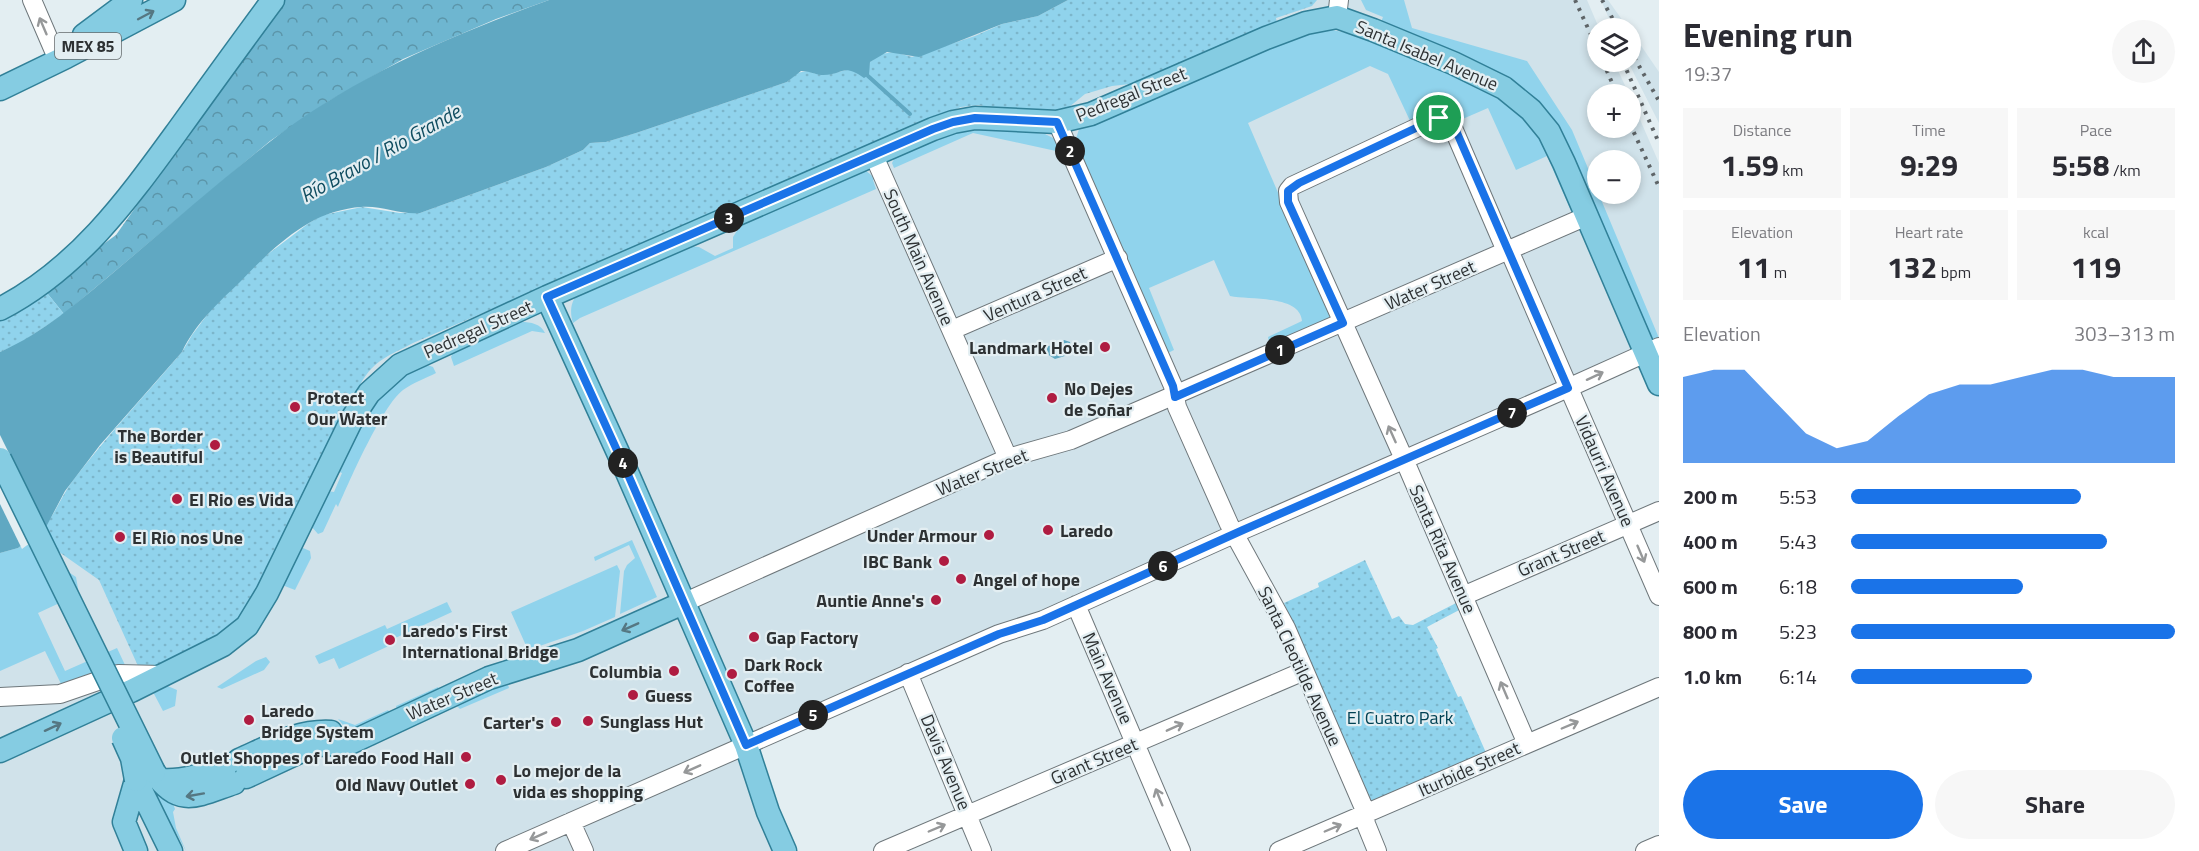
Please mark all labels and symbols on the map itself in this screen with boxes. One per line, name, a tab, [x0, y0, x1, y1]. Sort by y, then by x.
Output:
one-way arrow	[136, 9, 154, 20]
street label: Santa Isabel Avenue	[1352, 13, 1502, 97]
one-way arrow	[37, 17, 48, 35]
road number: MEX 85	[55, 33, 121, 59]
street label: Pedregal Street	[1072, 59, 1191, 128]
pin	[1413, 92, 1464, 143]
water label: Río Bravo / Rio Grande	[294, 95, 468, 210]
pin: 2	[1055, 136, 1085, 166]
street label: South Main Avenue	[877, 184, 961, 330]
pin: 3	[714, 203, 744, 233]
street label: Water Street	[1380, 253, 1480, 317]
street label: Ventura Street	[979, 259, 1091, 329]
street label: Pedregal Street	[419, 293, 538, 365]
place label: Landmark Hotel	[969, 334, 1093, 361]
pin: 1	[1265, 335, 1295, 365]
marker: Landmark Hotel	[1098, 340, 1112, 354]
one-way arrow	[1586, 369, 1604, 381]
place label: No Dejes de Soñar	[1064, 375, 1133, 423]
place label: Protect Our Water	[307, 384, 388, 432]
marker: No Dejes de Soñar	[1045, 391, 1059, 405]
pin: 7	[1497, 398, 1527, 428]
marker: Protect Our Water	[288, 400, 302, 414]
street label: Vidaurri Avenue	[1568, 411, 1642, 531]
place label: The Border is Beautiful	[114, 422, 203, 470]
one-way arrow	[1386, 425, 1397, 443]
marker: The Border is Beautiful	[208, 438, 222, 452]
street label: Water Street	[932, 441, 1033, 503]
pin: 4	[608, 448, 638, 478]
street label: Santa Rita Avenue	[1403, 480, 1483, 618]
place label: El Rio es Vida	[189, 486, 293, 513]
marker: El Rio es Vida	[170, 492, 184, 506]
place label: Laredo	[1060, 517, 1113, 544]
place label: Under Armour	[867, 522, 977, 549]
street label: Grant Street	[1513, 522, 1610, 584]
marker: Laredo	[1041, 523, 1055, 537]
place label: El Rio nos Une	[132, 524, 243, 551]
marker: Under Armour	[982, 528, 996, 542]
marker: El Rio nos Une	[113, 530, 127, 544]
one-way arrow	[1636, 545, 1647, 563]
place label: IBC Bank	[863, 548, 933, 575]
pin: 6	[1148, 551, 1178, 581]
marker: IBC Bank	[937, 554, 951, 568]
place label: Angel of hope	[973, 566, 1080, 593]
marker: Angel of hope	[954, 572, 968, 586]
street label: Santa Cleotilde Avenue	[1251, 582, 1349, 750]
place label: Auntie Anne's	[816, 587, 924, 614]
marker: Auntie Anne's	[929, 593, 943, 607]
place label: Laredo's First International Bridge	[402, 617, 558, 665]
one-way arrow	[621, 622, 639, 633]
place label: Gap Factory	[766, 624, 858, 651]
street label: Main Avenue	[1076, 628, 1140, 728]
marker: Gap Factory	[747, 630, 761, 644]
marker: Laredo's First International Bridge	[383, 633, 397, 647]
place label: Dark Rock Coffee	[744, 651, 823, 699]
place label: Columbia	[589, 658, 662, 685]
street label: Water Street	[402, 664, 502, 727]
marker: Columbia	[667, 664, 681, 678]
marker: Dark Rock Coffee	[725, 667, 739, 681]
one-way arrow	[1498, 681, 1509, 699]
place label: Guess	[645, 682, 692, 709]
marker: Guess	[626, 688, 640, 702]
place label: Laredo Bridge System	[261, 697, 374, 745]
pin: 5	[798, 700, 828, 730]
park label: El Cuatro Park	[1347, 704, 1454, 731]
place label: Sunglass Hut	[600, 708, 703, 735]
place label: Carter's	[483, 709, 544, 736]
street label: Davis Avenue	[914, 710, 978, 814]
marker: Laredo Bridge System	[242, 713, 256, 727]
marker: Sunglass Hut	[581, 714, 595, 728]
marker: Carter's	[549, 715, 563, 729]
one-way arrow	[1560, 719, 1578, 730]
one-way arrow	[44, 720, 62, 732]
one-way arrow	[1165, 721, 1183, 732]
street label: Grant Street	[1046, 730, 1143, 792]
street label: Iturbide Street	[1414, 734, 1525, 803]
place label: Outlet Shoppes of Laredo Food Hall	[180, 744, 454, 771]
marker: Outlet Shoppes of Laredo Food Hall	[459, 750, 473, 764]
place label: Lo mejor de la vida es shopping	[513, 757, 643, 805]
one-way arrow	[684, 763, 702, 775]
place label: Old Navy Outlet	[335, 771, 458, 798]
marker: Lo mejor de la vida es shopping	[494, 773, 508, 787]
marker: Old Navy Outlet	[463, 777, 477, 791]
one-way arrow	[1153, 788, 1164, 807]
one-way arrow	[185, 790, 205, 801]
one-way arrow	[928, 822, 946, 833]
one-way arrow	[1323, 822, 1342, 833]
one-way arrow	[530, 831, 548, 843]

